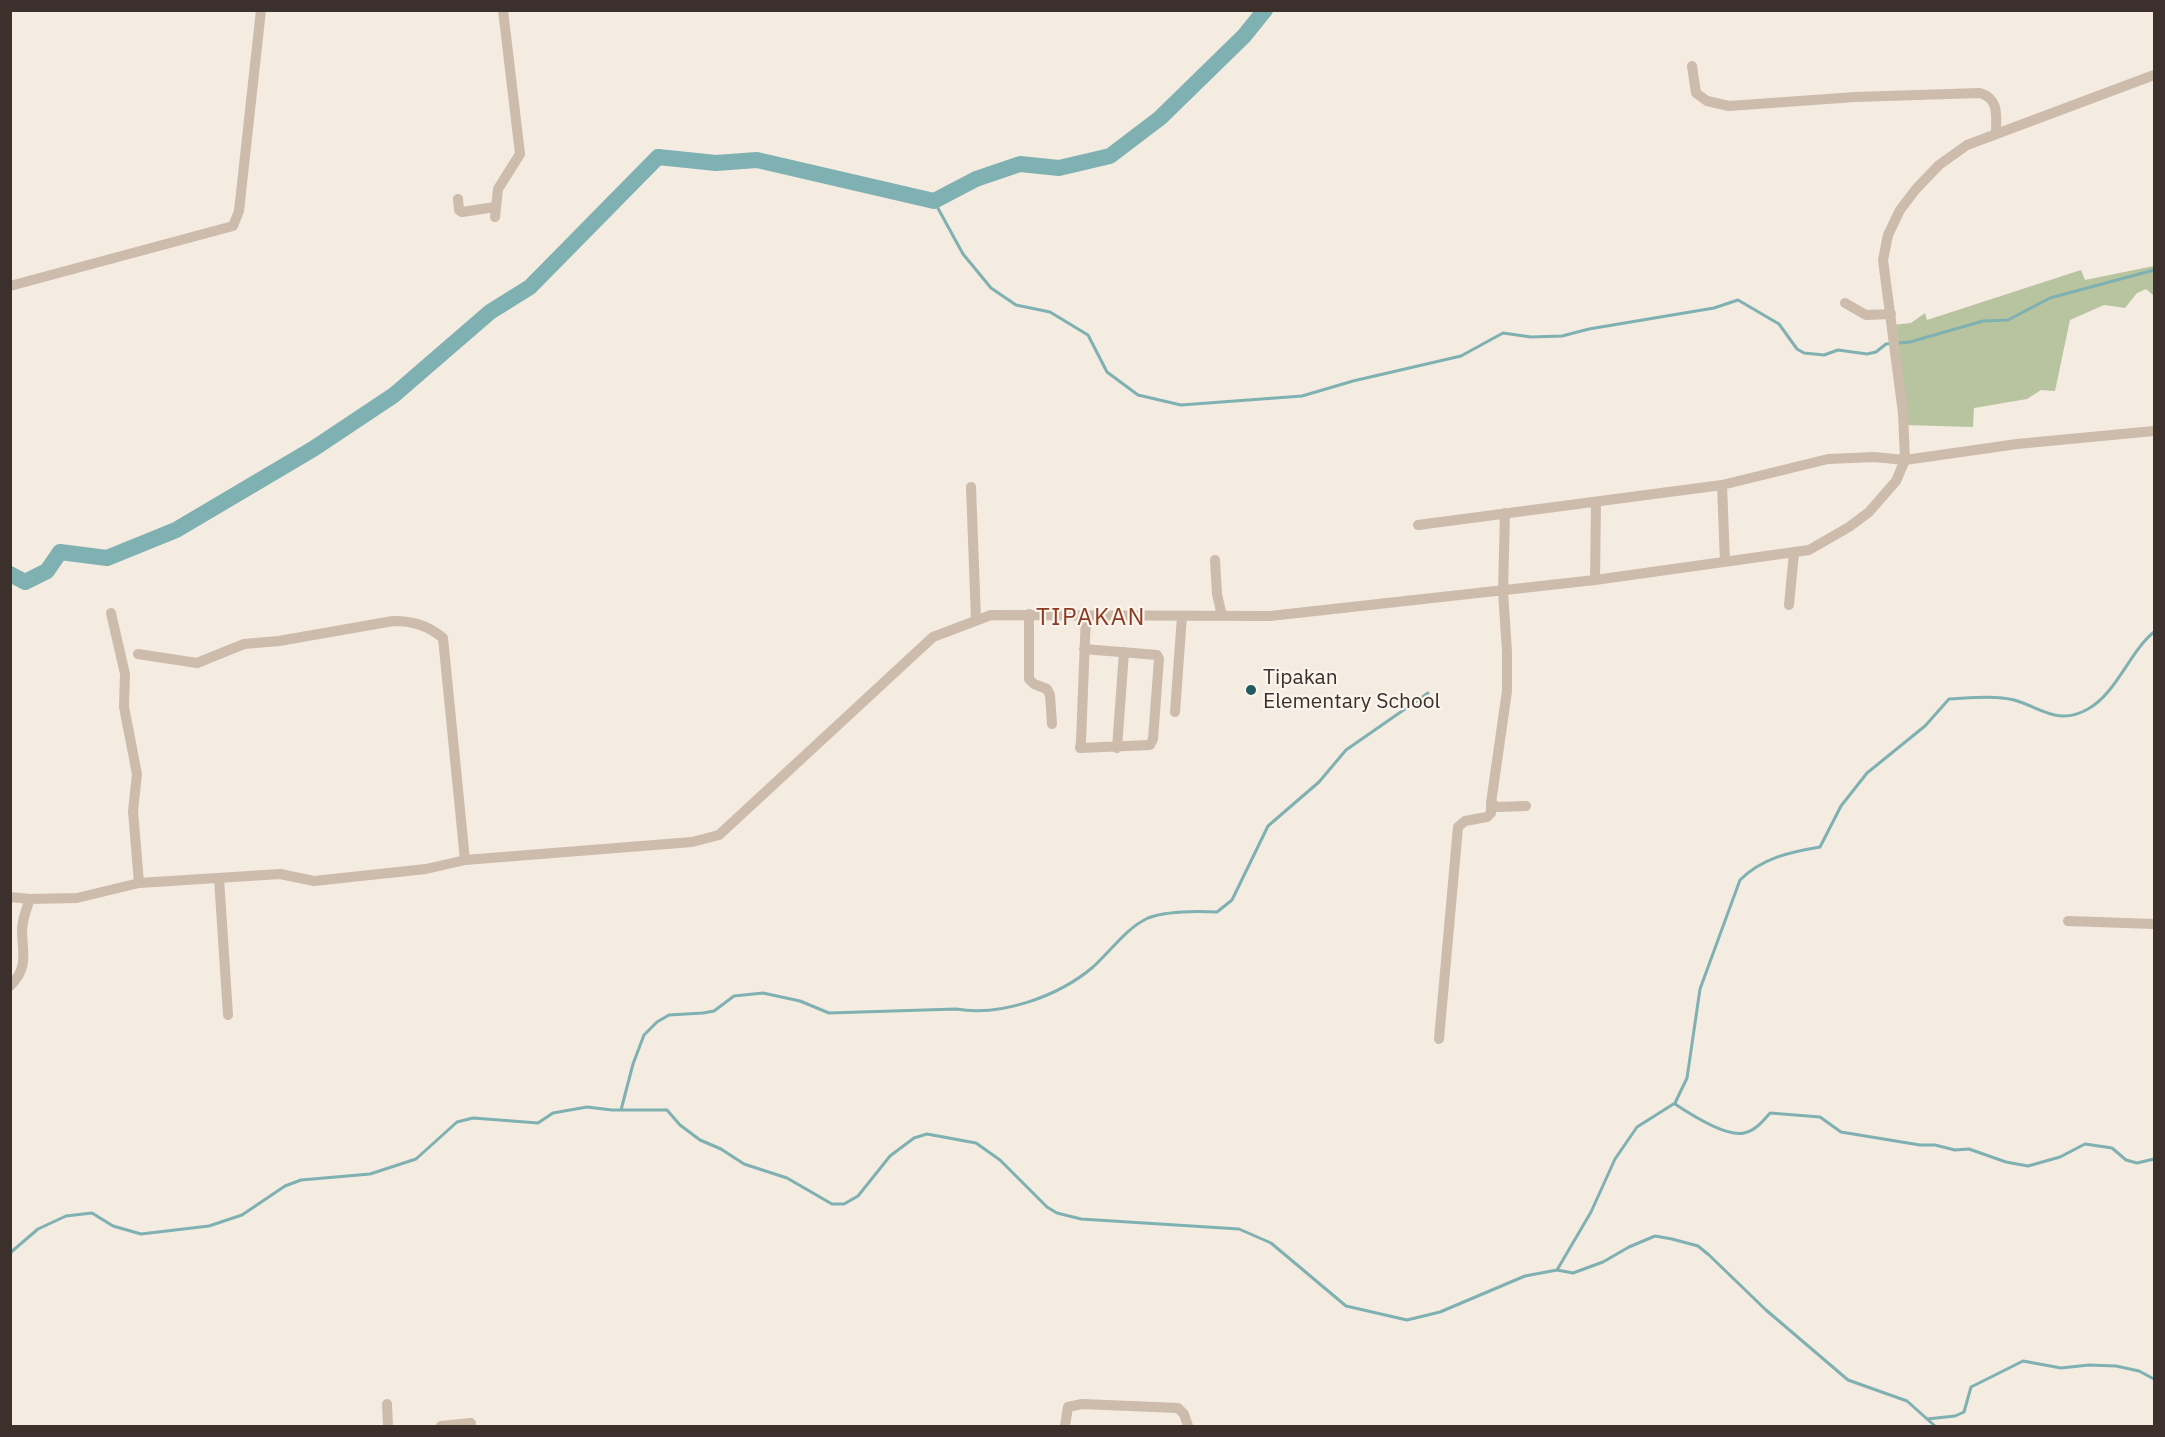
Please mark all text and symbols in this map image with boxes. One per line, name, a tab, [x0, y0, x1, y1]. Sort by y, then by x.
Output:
district label: TIPAKAN	[1036, 604, 1146, 632]
place label: Tipakan Elementary School	[1263, 665, 1440, 715]
marker: Tipakan Elementary School	[1244, 683, 1258, 697]

